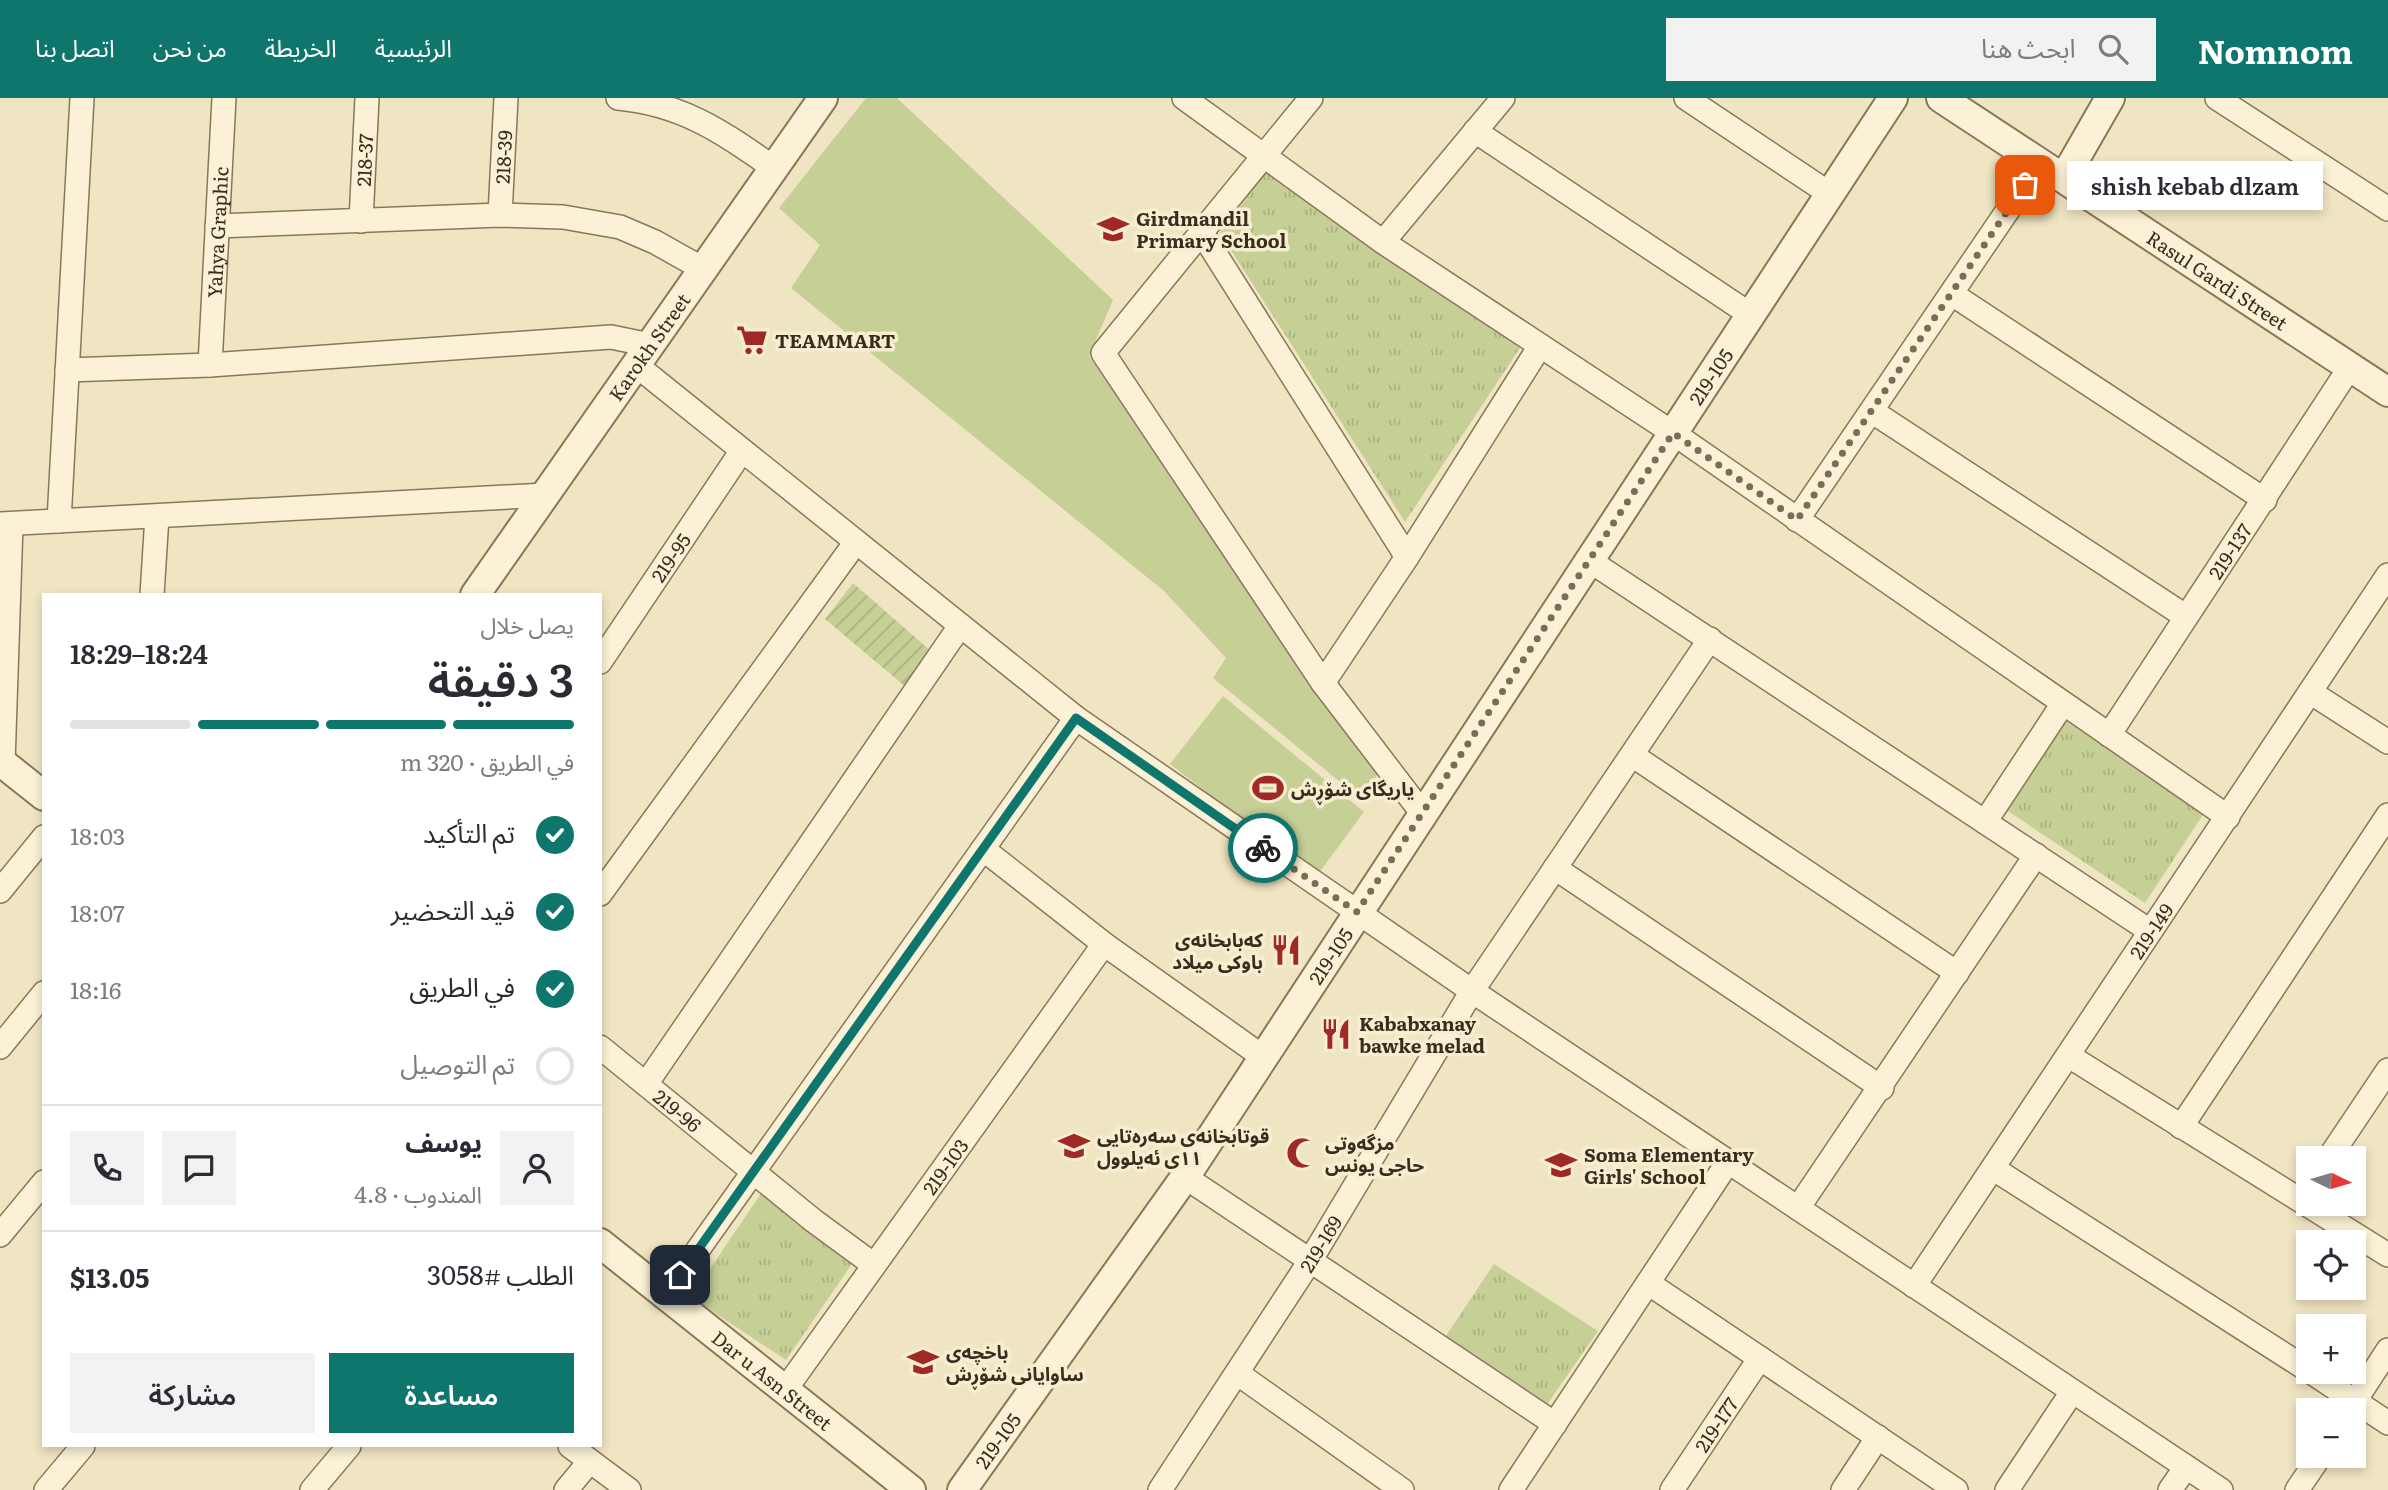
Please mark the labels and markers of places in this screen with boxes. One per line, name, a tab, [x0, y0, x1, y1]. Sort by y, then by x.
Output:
pin	[1995, 155, 2055, 215]
callout: shish kebab dlzam	[2067, 160, 2322, 210]
place label: Girdmandil Primary School	[1136, 204, 1287, 254]
school or university icon: Girdmandil Primary School	[1096, 212, 1130, 246]
supermarket icon: TEAMMART	[735, 323, 769, 357]
place label: TEAMMART	[775, 326, 895, 354]
sports icon: یاریگای شۆڕش	[1251, 771, 1285, 805]
place label: یاریگای شۆڕش	[1291, 774, 1414, 805]
place label: کەبابخانەی باوکی میلاد	[1172, 925, 1263, 975]
restaurant icon: کەبابخانەی باوکی میلاد	[1269, 933, 1303, 967]
place label: Kababxanay bawke melad	[1359, 1009, 1486, 1059]
restaurant icon: Kababxanay bawke melad	[1319, 1017, 1353, 1051]
place label: قوتابخانەی سەرەتایی ١١ی ئەیلوول	[1097, 1121, 1269, 1171]
place label: مزگەوتی حاجی یونس	[1325, 1128, 1424, 1178]
school or university icon: قوتابخانەی سەرەتایی ١١ی ئەیلوول	[1057, 1129, 1091, 1163]
mosque icon: مزگەوتی حاجی یونس	[1285, 1136, 1319, 1170]
place label: Soma Elementary Girls' School	[1584, 1140, 1754, 1190]
school or university icon: Soma Elementary Girls' School	[1544, 1148, 1578, 1182]
pin	[650, 1245, 710, 1305]
place label: باخچەی ساوایانی شۆڕش	[946, 1337, 1084, 1390]
school or university icon: باخچەی ساوایانی شۆڕش	[906, 1345, 940, 1379]

